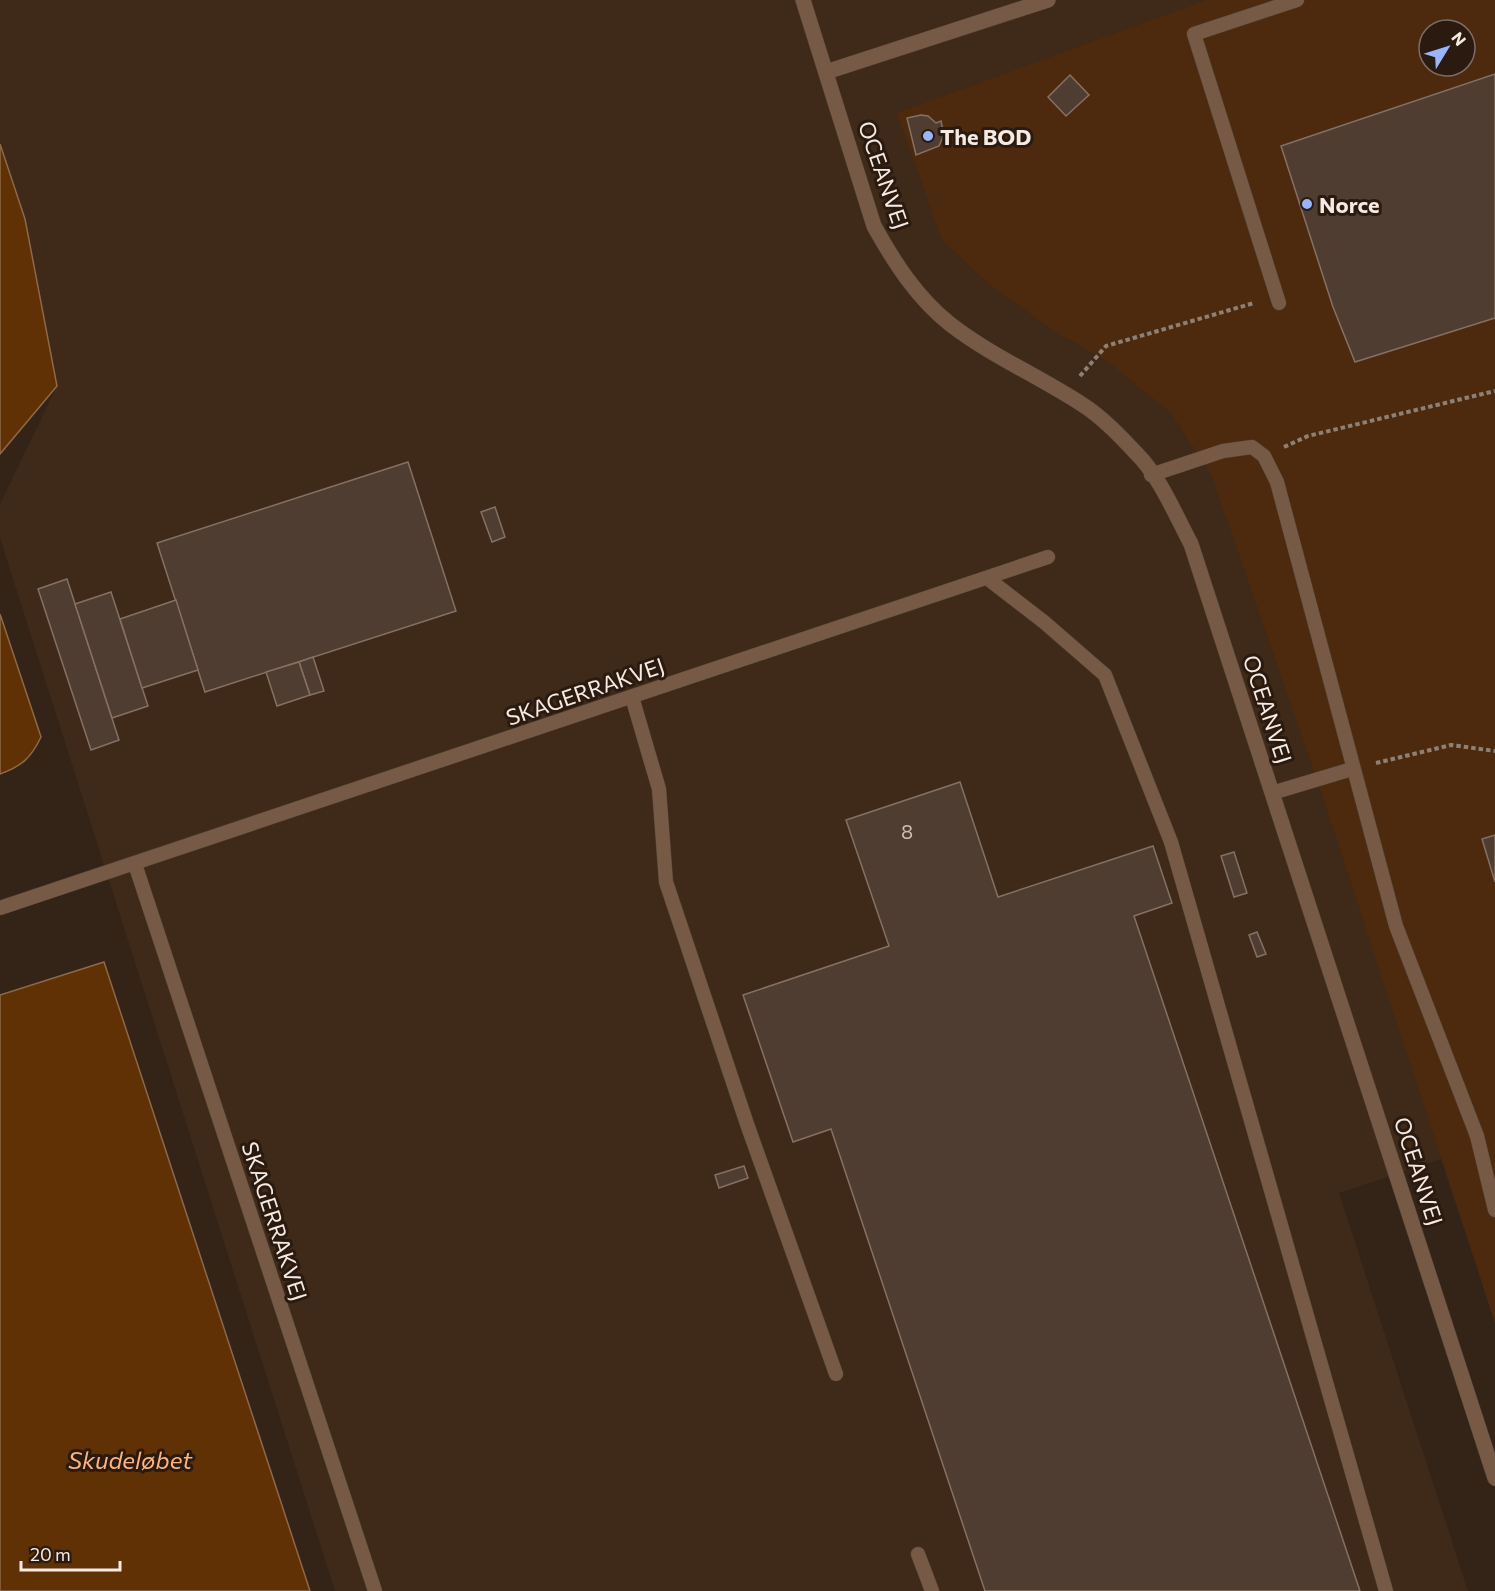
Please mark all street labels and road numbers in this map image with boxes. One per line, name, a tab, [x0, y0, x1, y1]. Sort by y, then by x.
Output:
street label: OCEANVEJ	[853, 117, 915, 233]
street label: SKAGERRAKVEJ	[502, 651, 668, 731]
street label: OCEANVEJ	[1238, 651, 1298, 767]
street label: OCEANVEJ	[1389, 1113, 1449, 1229]
street label: SKAGERRAKVEJ	[237, 1138, 313, 1304]

